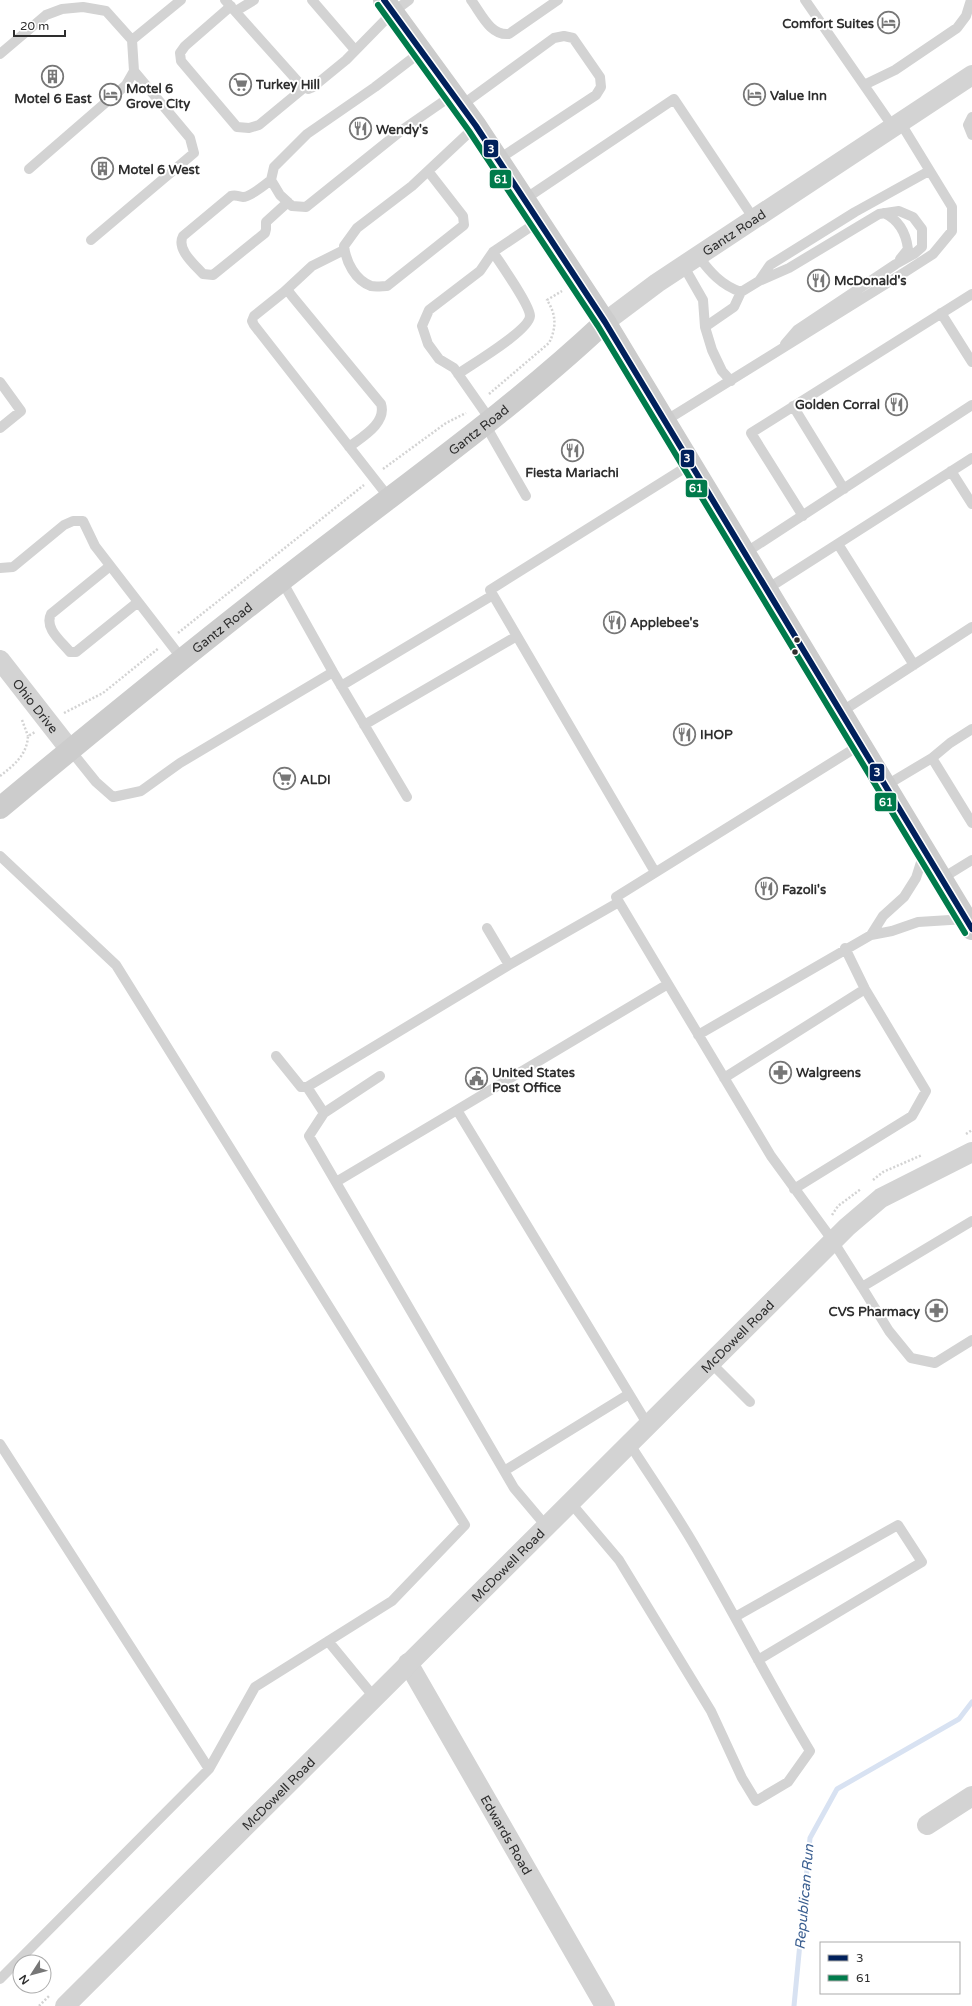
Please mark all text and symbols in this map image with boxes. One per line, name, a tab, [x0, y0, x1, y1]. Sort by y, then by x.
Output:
hotel icon: Comfort Suites	[876, 10, 902, 36]
scale bar	[14, 12, 65, 38]
place label: Comfort Suites	[782, 16, 874, 32]
text: 20 m	[20, 19, 49, 33]
building icon: Motel 6 East	[40, 63, 66, 89]
supermarket icon: Turkey Hill	[227, 71, 253, 97]
place label: Turkey Hill	[255, 77, 320, 93]
place label: Motel 6 Grove City	[126, 81, 190, 112]
hotel icon: Motel 6 Grove City	[97, 82, 123, 108]
hotel icon: Value Inn	[742, 82, 768, 108]
place label: Value Inn	[770, 88, 827, 104]
place label: Motel 6 East	[14, 91, 92, 107]
restaurant icon: Wendy's	[348, 116, 374, 142]
place label: Wendy's	[376, 122, 428, 138]
line badge: 3	[483, 139, 499, 158]
text: 3	[488, 143, 495, 156]
building icon: Motel 6 West	[90, 156, 116, 182]
place label: Motel 6 West	[118, 162, 200, 178]
line badge: 61	[489, 169, 512, 189]
text: 61	[494, 173, 508, 186]
street label: Gantz Road	[700, 207, 769, 260]
restaurant icon: McDonald's	[805, 267, 831, 293]
place label: McDonald's	[834, 273, 907, 289]
restaurant icon: Golden Corral	[883, 391, 909, 417]
place label: Golden Corral	[795, 397, 880, 413]
street label: Gantz Road	[446, 402, 512, 459]
restaurant icon: Fiesta Mariachi	[559, 437, 585, 463]
line badge: 3	[680, 449, 695, 468]
text: 3	[684, 452, 691, 465]
place label: Fiesta Mariachi	[525, 465, 619, 481]
line badge: 61	[685, 479, 708, 498]
text: 61	[689, 482, 703, 495]
street label: Gantz Road	[189, 600, 256, 657]
restaurant icon: Applebee's	[601, 609, 627, 635]
place label: Applebee's	[630, 615, 699, 631]
unlabelled marker	[792, 635, 802, 645]
unlabelled marker	[790, 647, 800, 657]
street label: Ohio Drive	[9, 676, 61, 737]
restaurant icon: IHOP	[671, 721, 697, 747]
place label: IHOP	[700, 727, 733, 743]
line badge: 3	[869, 763, 885, 782]
supermarket icon: ALDI	[271, 766, 297, 792]
text: 3	[874, 766, 881, 779]
place label: ALDI	[300, 772, 331, 788]
line badge: 61	[874, 792, 897, 812]
text: 61	[879, 796, 893, 809]
restaurant icon: Fazoli's	[754, 876, 780, 902]
place label: Fazoli's	[782, 882, 826, 898]
pharmacy icon: Walgreens	[768, 1059, 794, 1085]
place label: United States Post Office	[492, 1065, 575, 1096]
place label: Walgreens	[796, 1065, 861, 1081]
public building icon: United States Post Office	[464, 1066, 490, 1092]
street label: McDowell Road	[698, 1297, 778, 1377]
pharmacy icon: CVS Pharmacy	[923, 1298, 949, 1324]
place label: CVS Pharmacy	[829, 1304, 920, 1320]
street label: McDowell Road	[469, 1526, 548, 1605]
street label: McDowell Road	[239, 1754, 319, 1834]
street label: Edwards Road	[477, 1793, 535, 1878]
water label: Republican Run	[791, 1843, 818, 1950]
legend	[820, 1942, 960, 1994]
text: 3	[856, 1951, 864, 1965]
north arrow	[12, 1954, 52, 1994]
text: 61	[856, 1971, 871, 1985]
text: N	[16, 1972, 32, 1987]

